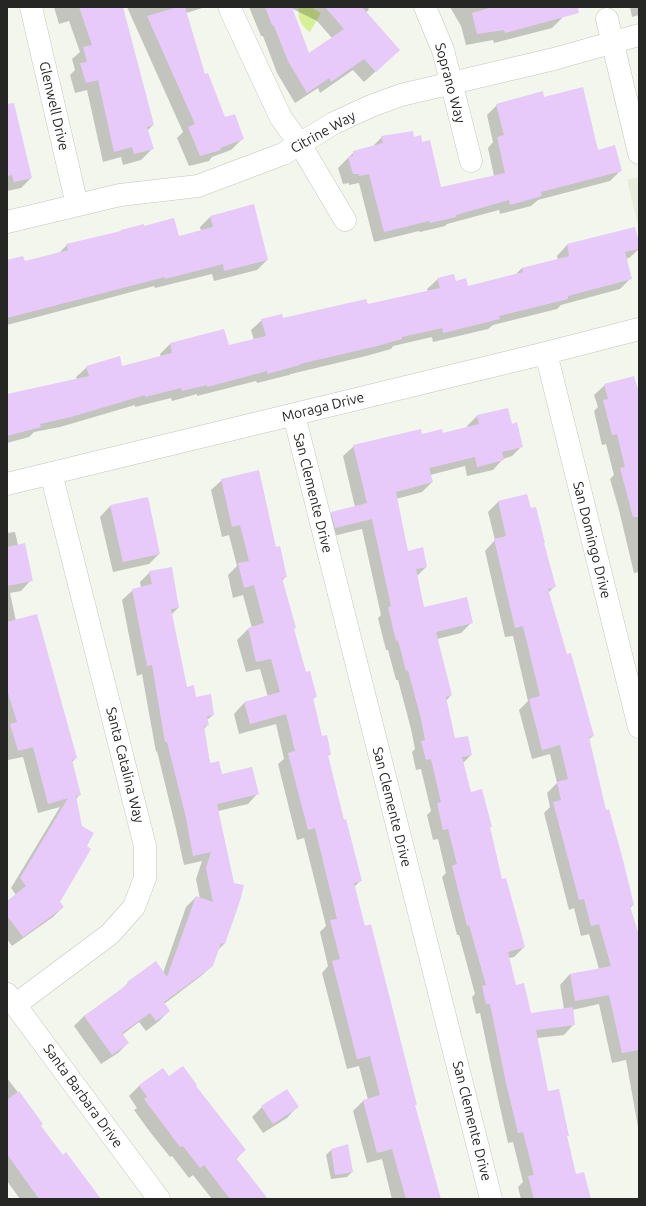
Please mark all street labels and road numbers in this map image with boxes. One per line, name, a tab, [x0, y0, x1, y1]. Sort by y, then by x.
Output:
street label: Soprano Way	[431, 41, 469, 125]
street label: Glenwell Drive	[36, 60, 72, 152]
street label: Citrine Way	[288, 107, 358, 157]
street label: Moraga Drive	[280, 389, 366, 425]
street label: San Clemente Drive	[290, 431, 336, 555]
street label: San Domingo Drive	[569, 480, 615, 600]
street label: Santa Catalina Way	[102, 705, 148, 825]
street label: San Clemente Drive	[369, 745, 415, 869]
street label: Santa Barbara Drive	[40, 1041, 126, 1151]
street label: San Clemente Drive	[449, 1059, 495, 1183]

